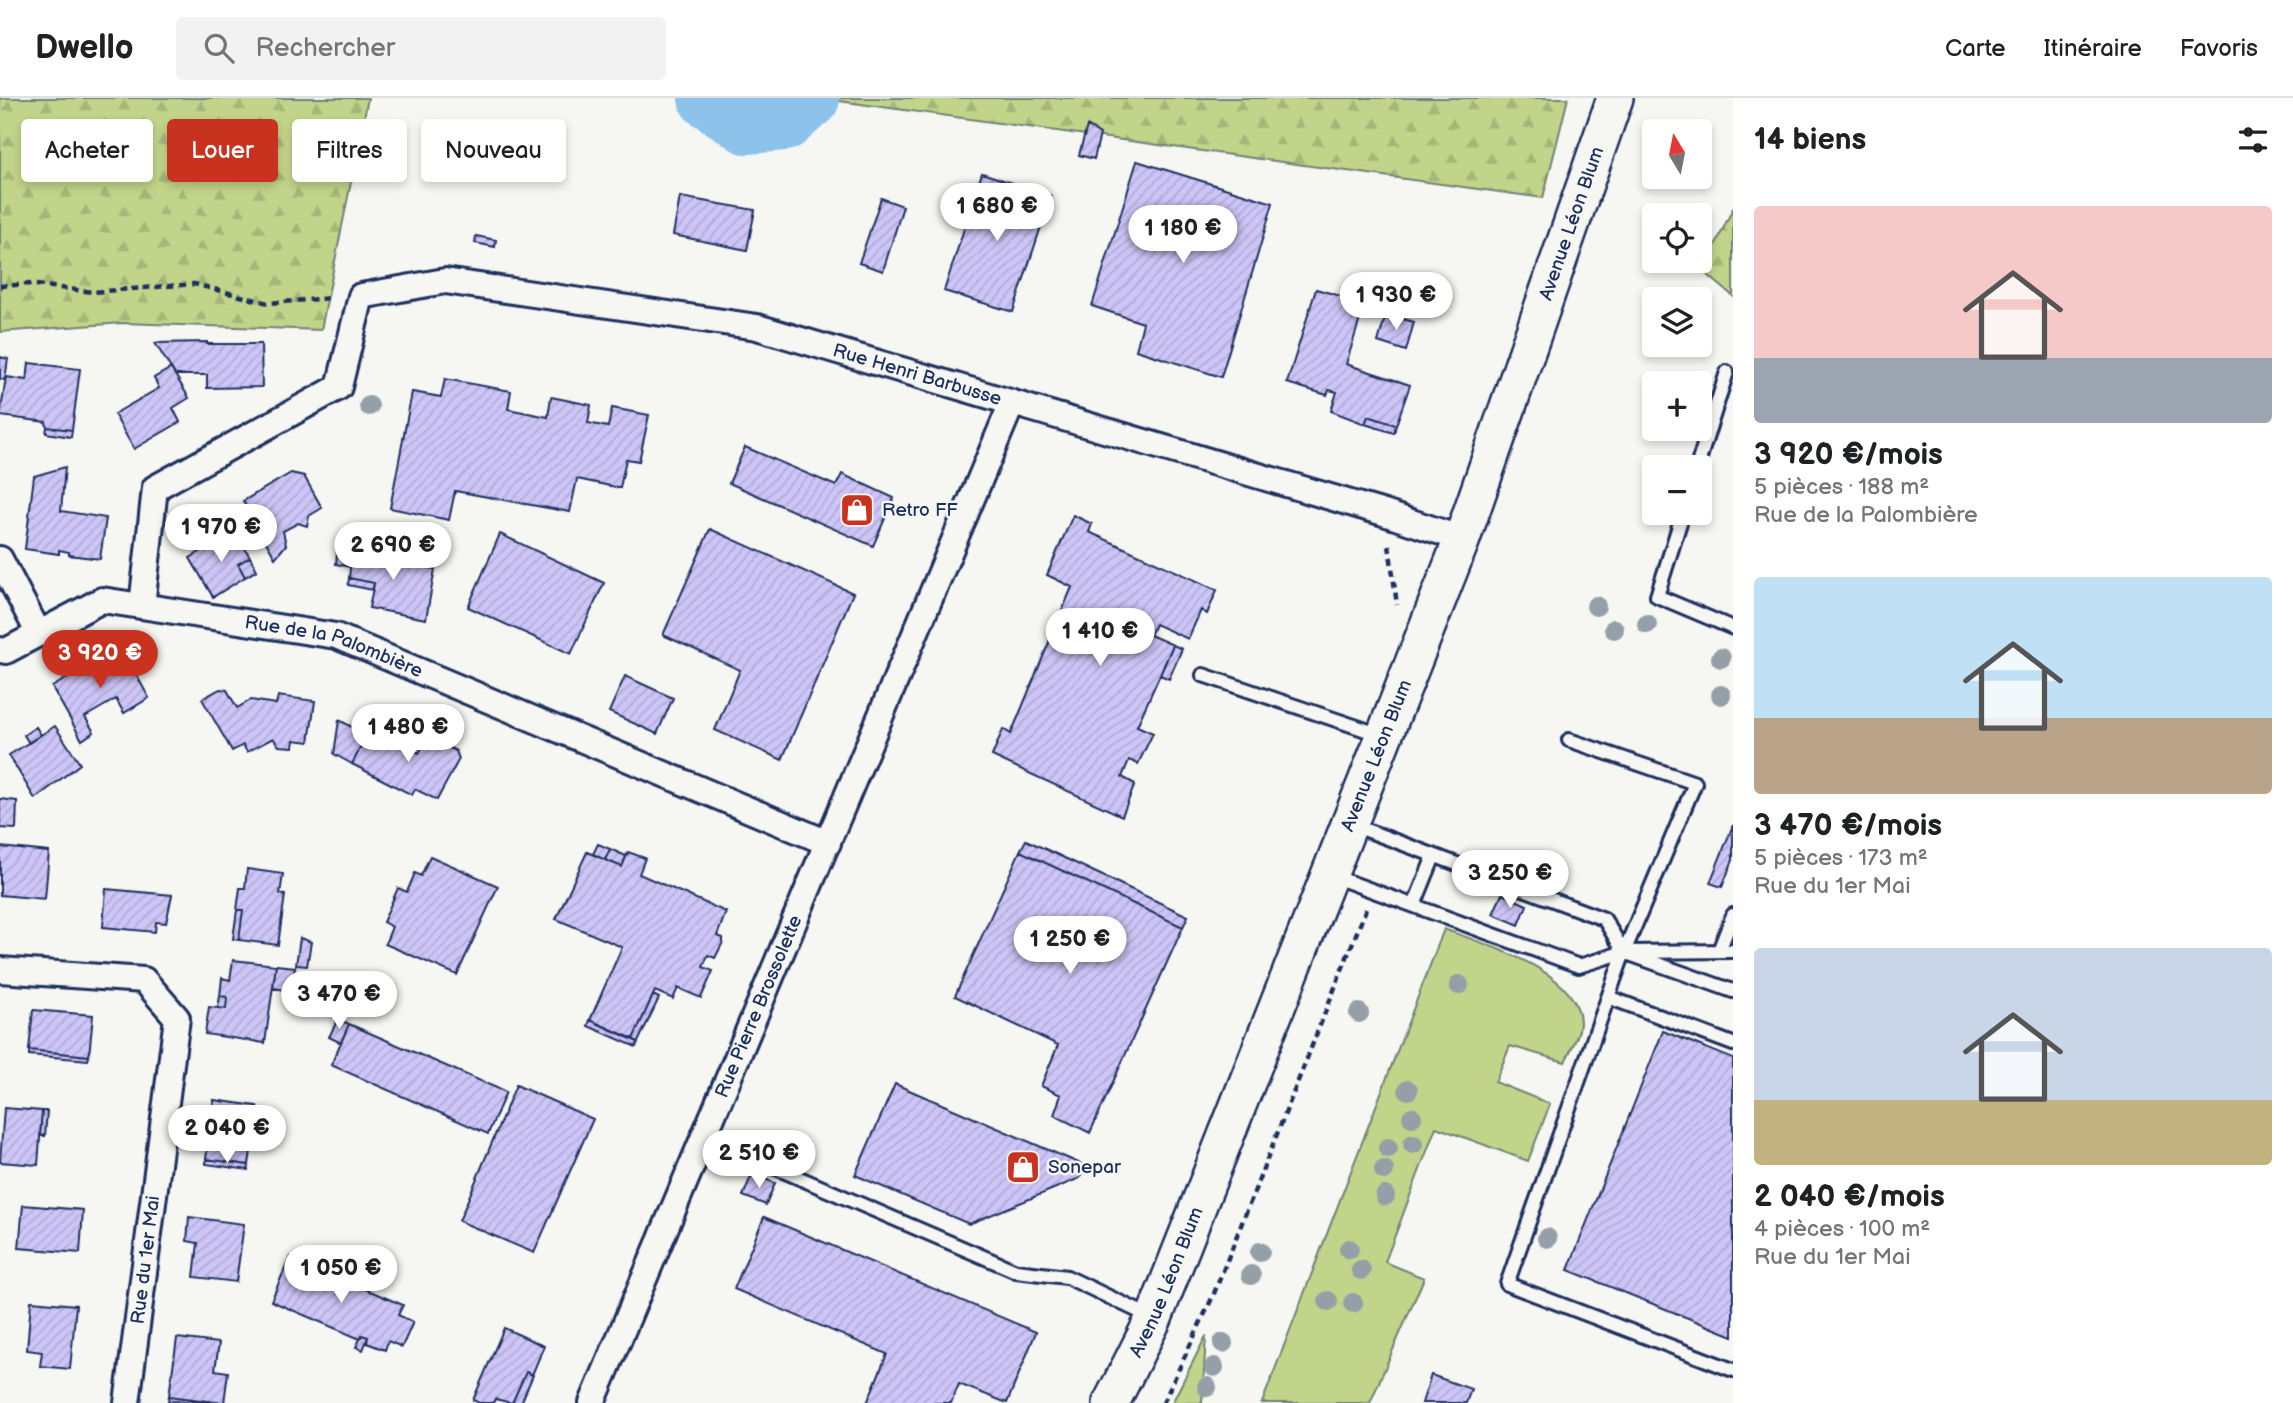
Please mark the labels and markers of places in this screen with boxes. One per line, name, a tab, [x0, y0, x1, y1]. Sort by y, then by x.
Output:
pin: 1 680 €	[932, 184, 1062, 243]
pin: 1 180 €	[1118, 206, 1248, 265]
pin: 1 930 €	[1331, 272, 1461, 332]
shop icon: Retro FF	[838, 491, 876, 529]
place label: Retro FF	[882, 499, 958, 522]
pin: 1 970 €	[156, 504, 286, 564]
pin: 2 690 €	[328, 522, 458, 582]
pin: 1 410 €	[1035, 608, 1165, 668]
pin: 3 920 €	[35, 630, 165, 690]
pin: 1 480 €	[343, 704, 473, 764]
pin: 3 250 €	[1445, 850, 1575, 910]
pin: 1 250 €	[1005, 916, 1135, 976]
pin: 3 470 €	[274, 972, 404, 1031]
pin: 2 040 €	[162, 1105, 292, 1165]
pin: 2 510 €	[694, 1130, 824, 1190]
shop icon: Sonepar	[1004, 1148, 1042, 1186]
place label: Sonepar	[1048, 1156, 1122, 1179]
pin: 1 050 €	[276, 1246, 406, 1305]

